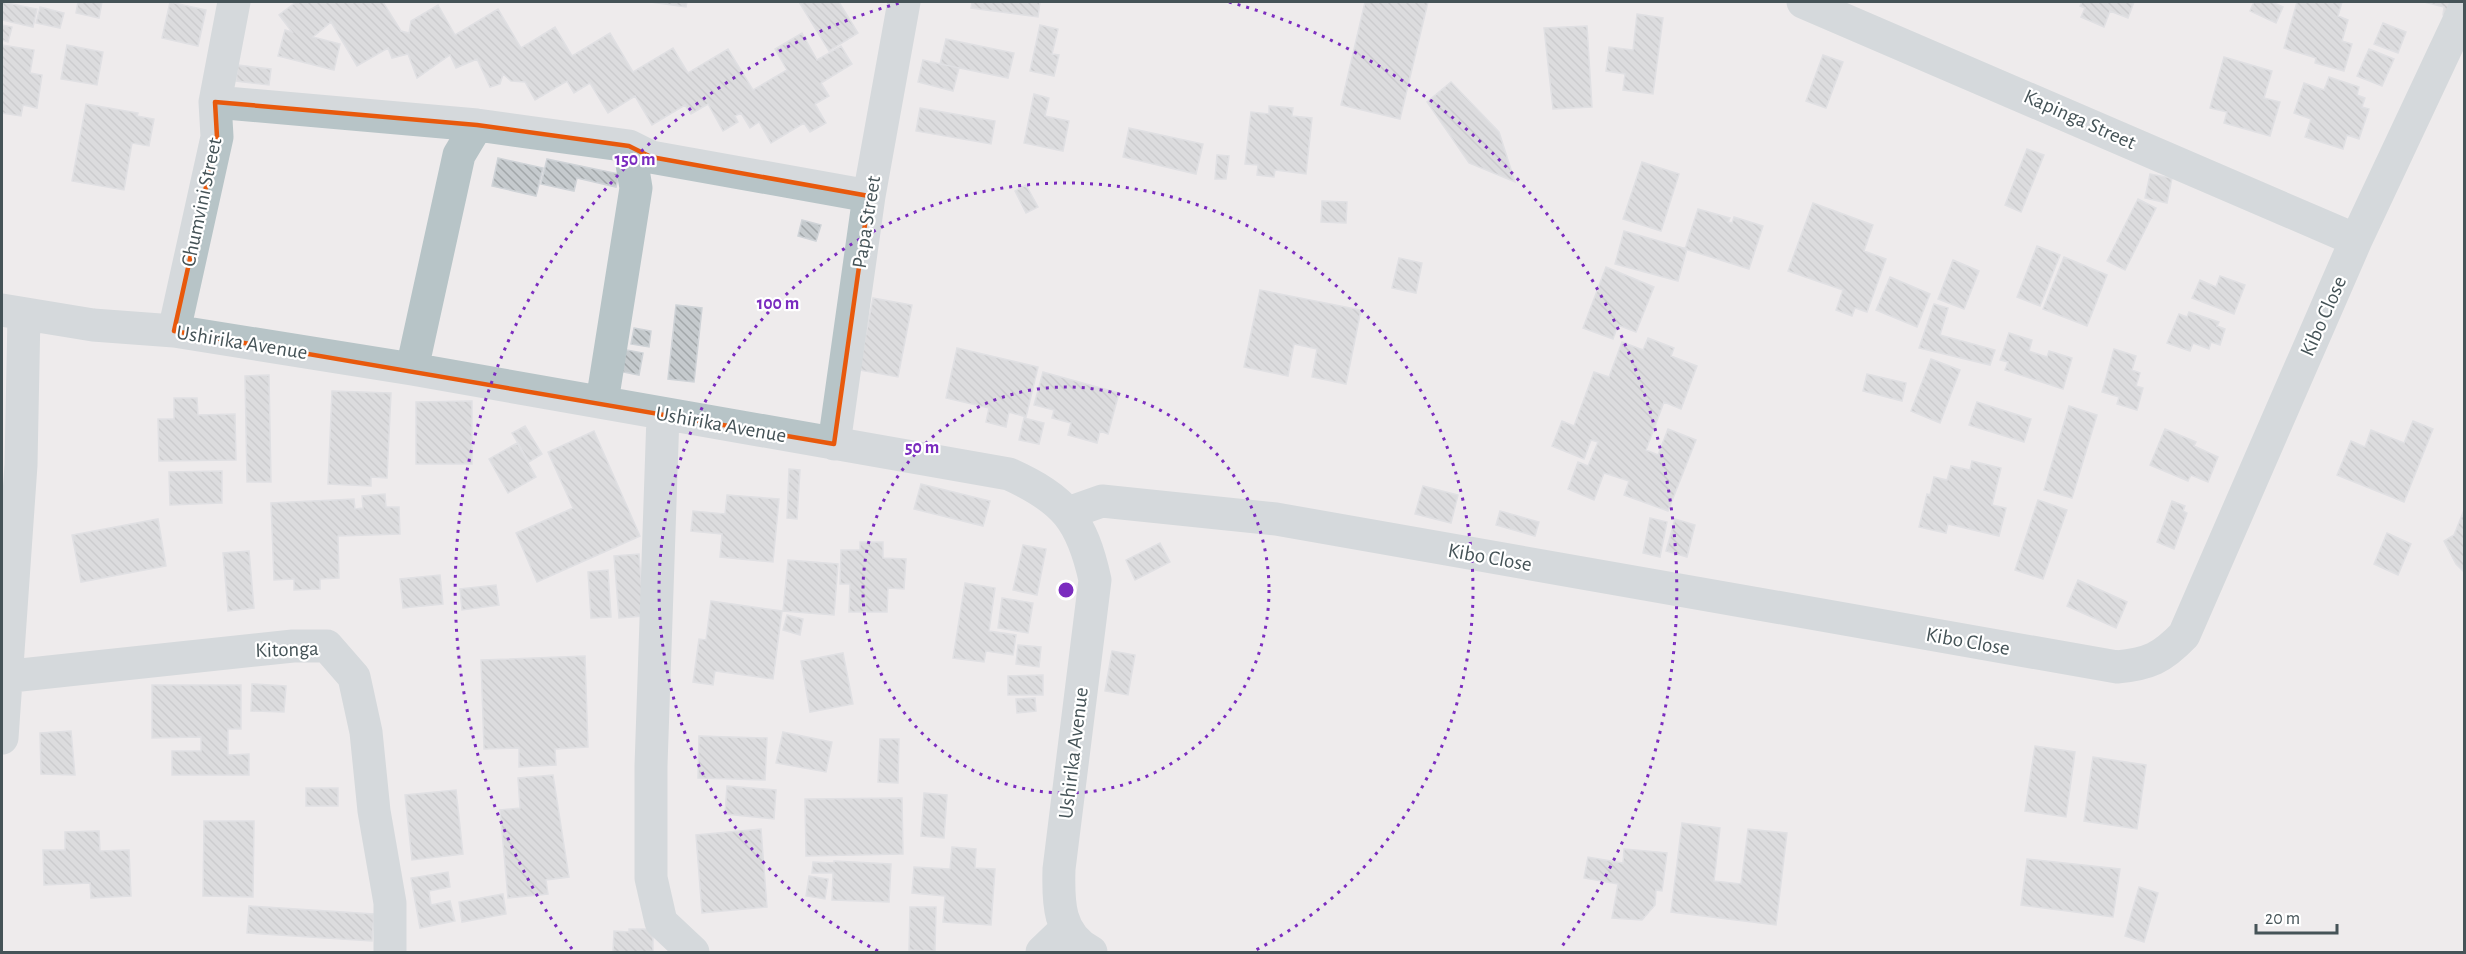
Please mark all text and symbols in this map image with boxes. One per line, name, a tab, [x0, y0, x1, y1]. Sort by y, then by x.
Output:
street label: Kapinga Street	[2021, 85, 2139, 154]
street label: Chumvini Street	[178, 135, 225, 269]
text: 150 m	[615, 151, 655, 169]
street label: Papa Street	[849, 174, 884, 270]
street label: Kibo Close	[2297, 273, 2350, 359]
text: 100 m	[757, 295, 799, 313]
street label: Ushirika Avenue	[175, 322, 309, 363]
street label: Ushirika Avenue	[654, 403, 788, 446]
text: 50 m	[905, 439, 939, 457]
street label: Kibo Close	[1446, 540, 1534, 575]
centre of rings	[1056, 580, 1076, 600]
street label: Kibo Close	[1924, 624, 2012, 659]
street label: Kitonga	[255, 638, 319, 661]
street label: Ushirika Avenue	[1055, 686, 1092, 820]
scale bar	[2256, 897, 2337, 935]
text: 20 m	[2265, 910, 2300, 928]

